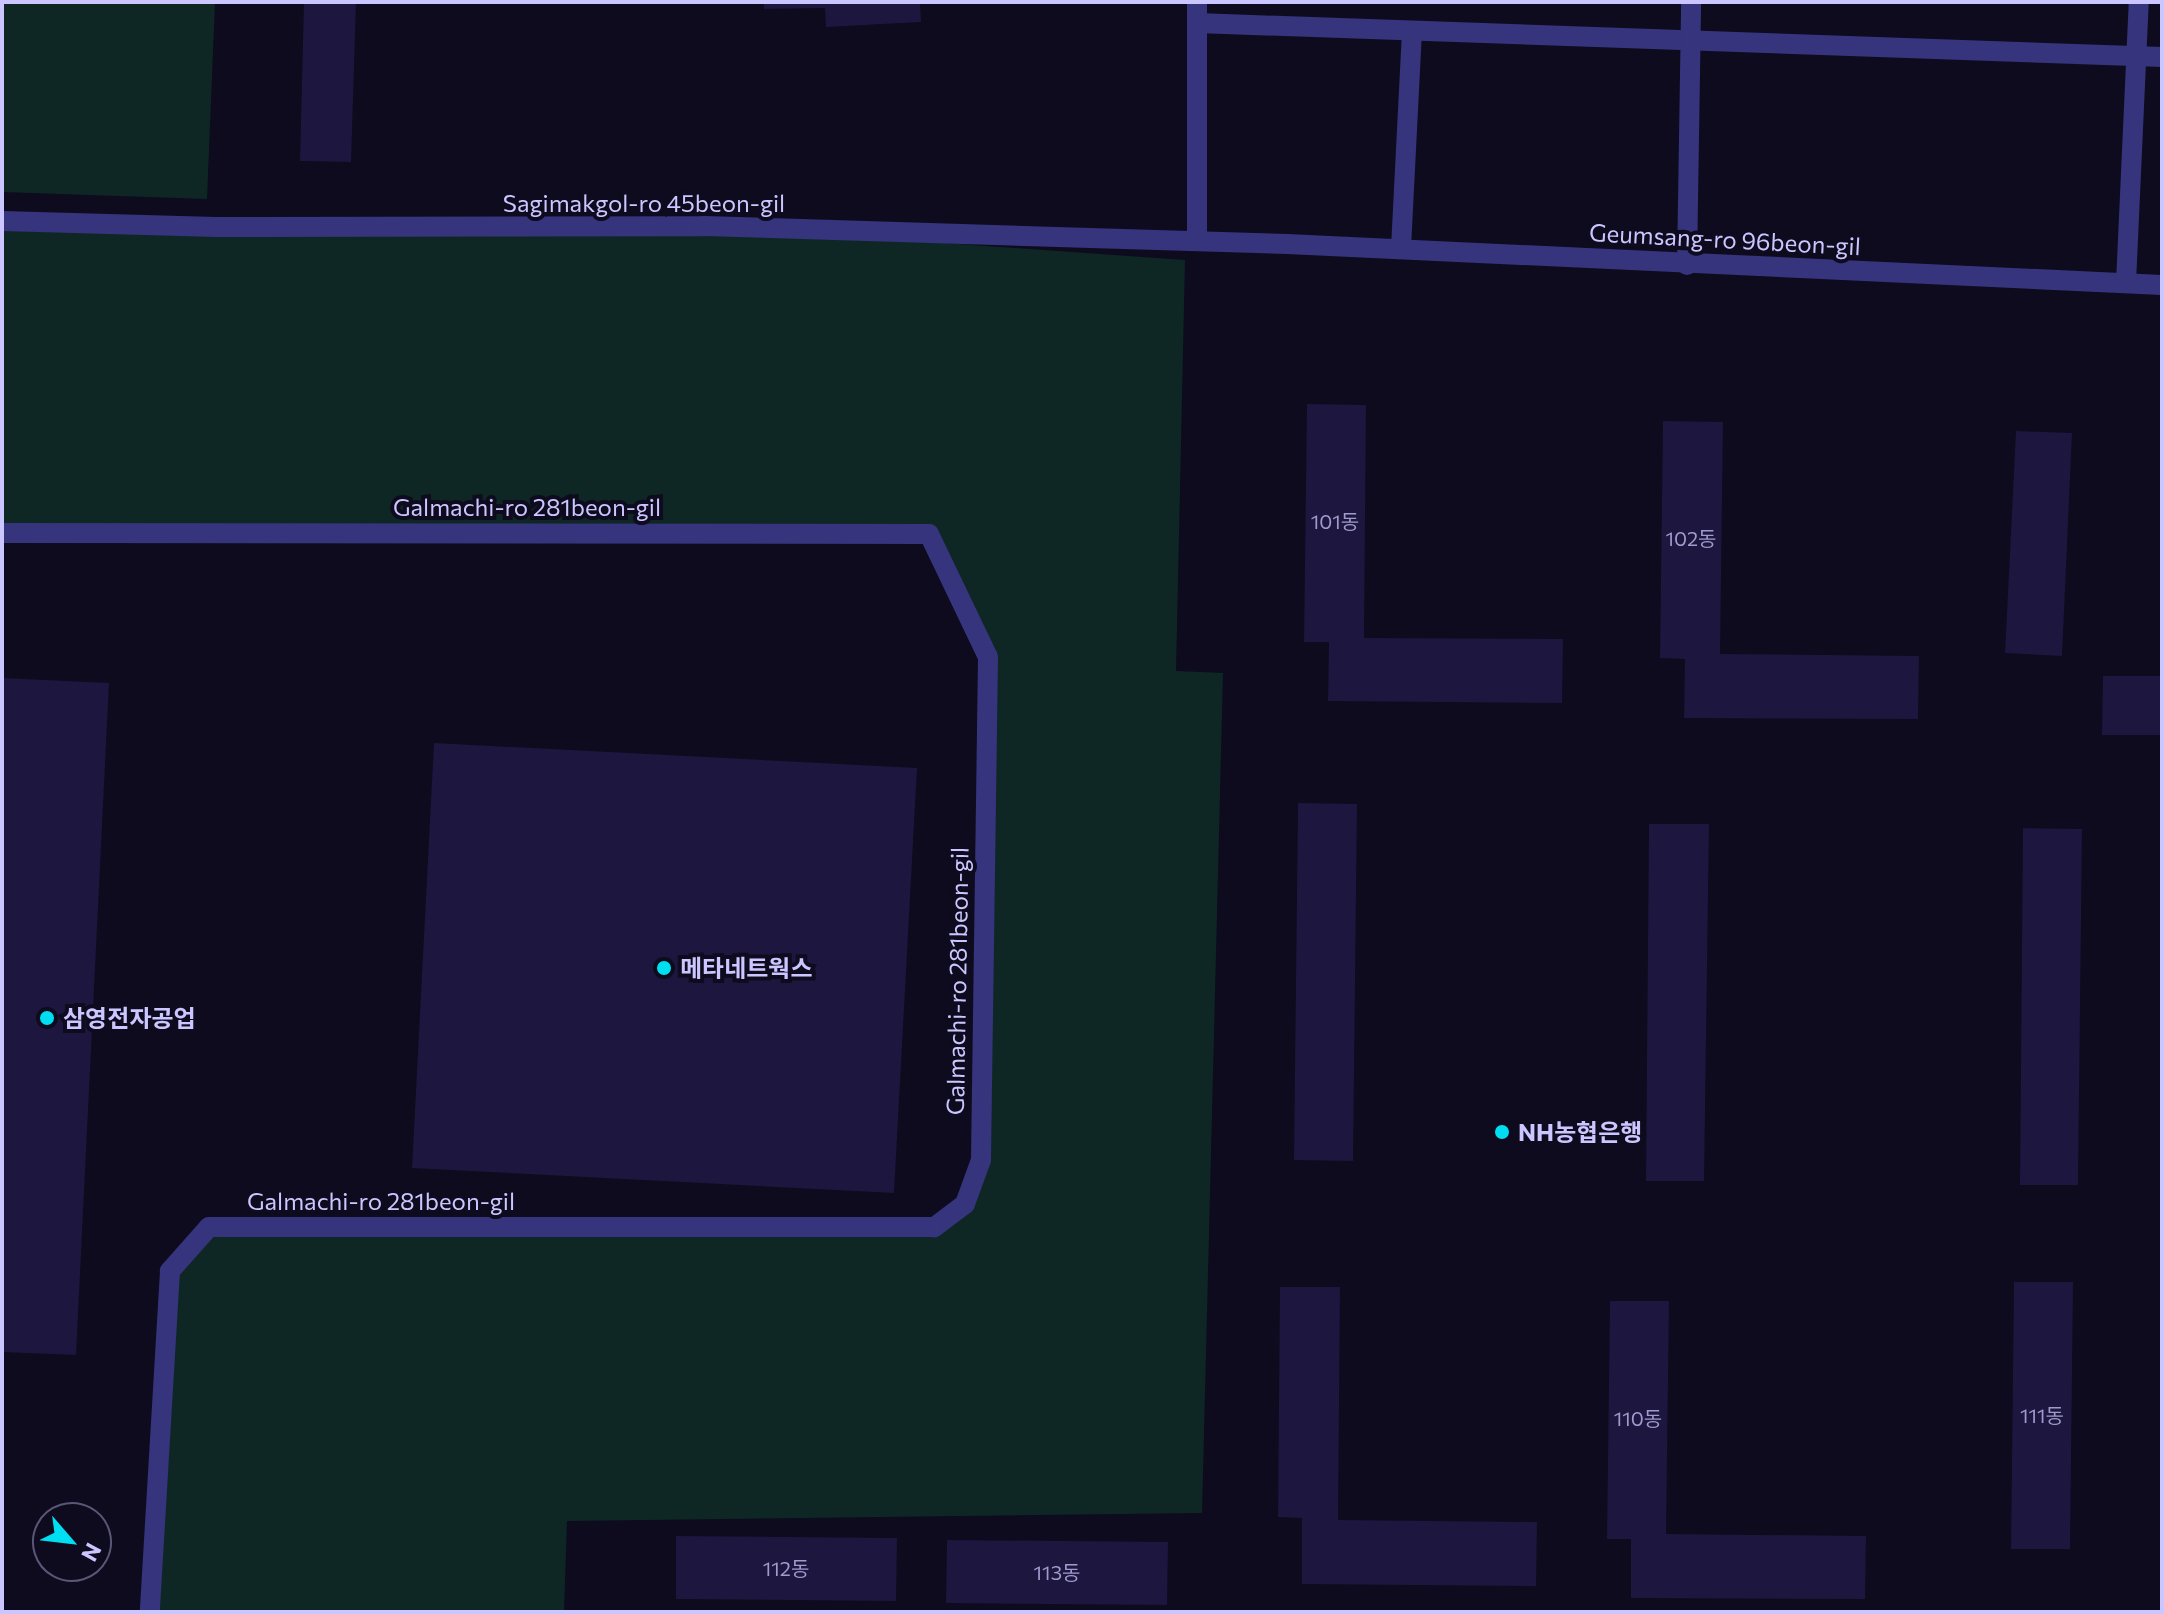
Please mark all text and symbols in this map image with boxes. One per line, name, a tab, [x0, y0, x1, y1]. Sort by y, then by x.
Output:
street label: Sagimakgol-ro 45beon-gil	[503, 189, 785, 217]
street label: Geumsang-ro 96beon-gil	[1588, 218, 1862, 260]
street label: Galmachi-ro 281beon-gil	[393, 493, 661, 521]
house number: 101동	[1311, 509, 1359, 533]
house number: 102동	[1665, 526, 1717, 550]
street label: Galmachi-ro 281beon-gil	[940, 847, 974, 1115]
place label: 메타네트웍스	[680, 954, 812, 982]
marker: 메타네트웍스	[655, 959, 673, 977]
place label: 삼영전자공업	[63, 1004, 195, 1032]
marker: 삼영전자공업	[38, 1009, 56, 1027]
place label: NH농협은행	[1518, 1118, 1642, 1146]
marker: NH농협은행	[1493, 1123, 1511, 1141]
street label: Galmachi-ro 281beon-gil	[247, 1187, 515, 1215]
house number: 111동	[2020, 1403, 2064, 1427]
house number: 110동	[1614, 1406, 1662, 1430]
north arrow	[32, 1502, 112, 1582]
text: N	[76, 1539, 108, 1566]
house number: 112동	[763, 1556, 809, 1580]
house number: 113동	[1034, 1560, 1080, 1584]

